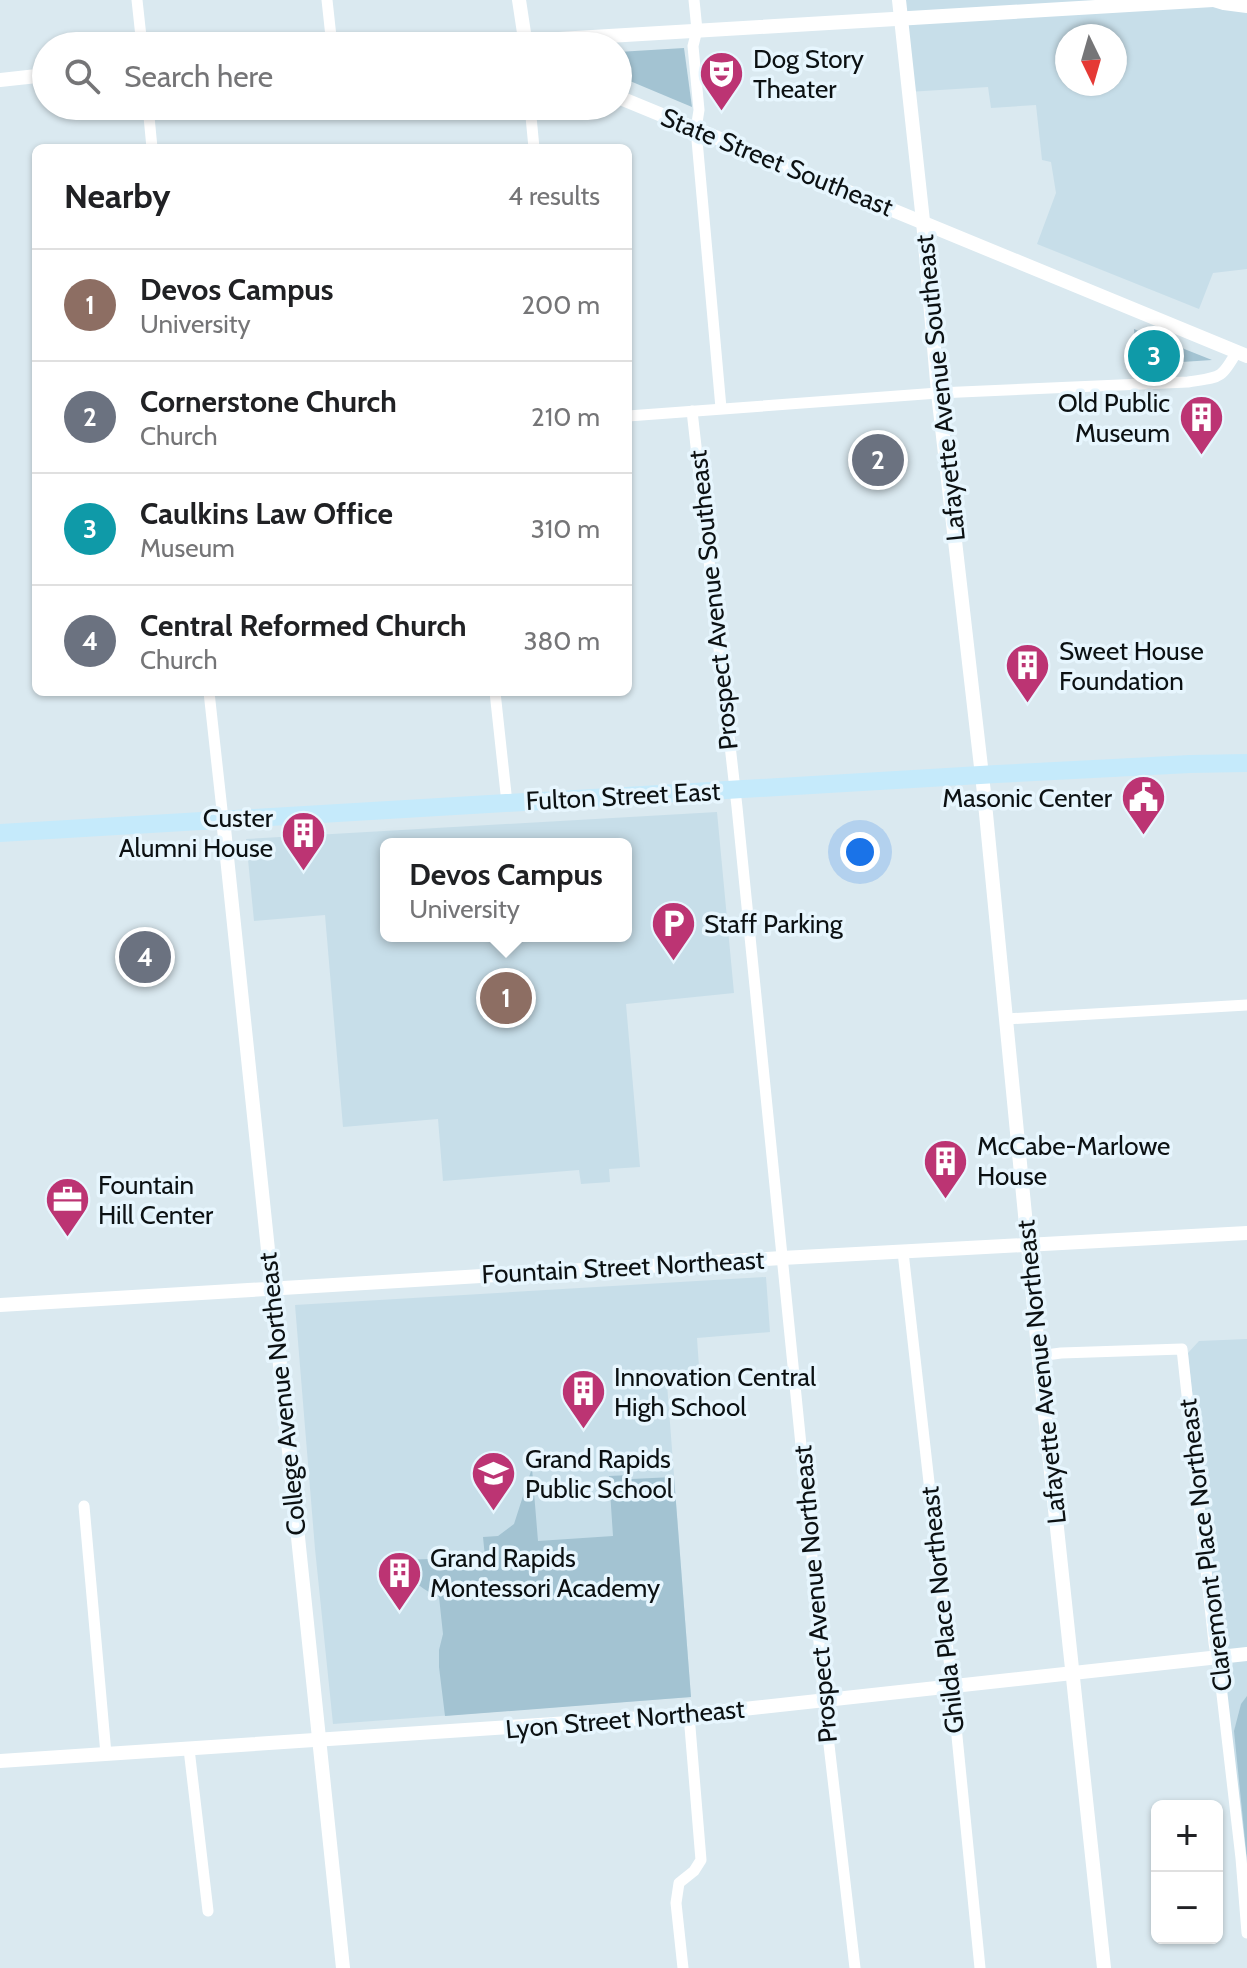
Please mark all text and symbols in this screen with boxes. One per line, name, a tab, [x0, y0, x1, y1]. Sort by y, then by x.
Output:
north arrow	[1055, 24, 1127, 96]
search box	[32, 32, 632, 120]
place label: Dog Story Theater	[753, 43, 864, 105]
theatre icon: Dog Story Theater	[698, 50, 746, 113]
icon: search	[60, 54, 104, 98]
text: Search here	[124, 58, 273, 95]
street label: State Street Southeast	[656, 101, 898, 223]
text: Nearby	[64, 175, 171, 217]
text: 4 results	[508, 180, 600, 212]
street label: Lafayette Avenue Southeast	[908, 233, 972, 543]
text: Devos Campus	[140, 271, 334, 308]
text: 1	[85, 289, 95, 321]
text: 200 m	[521, 289, 600, 321]
text: University	[140, 308, 251, 340]
pin: 3	[1128, 326, 1180, 386]
text: Cornerstone Church	[140, 383, 397, 420]
place label: Old Public Museum	[1058, 387, 1170, 449]
building icon: Old Public Museum	[1177, 394, 1225, 457]
text: 2	[83, 401, 97, 433]
text: 210 m	[531, 401, 600, 433]
text: Church	[140, 420, 218, 452]
pin: 2	[852, 430, 904, 490]
street label: Prospect Avenue Southeast	[681, 448, 745, 752]
text: Caulkins Law Office	[140, 495, 393, 532]
text: 3	[83, 513, 97, 545]
text: 310 m	[531, 513, 600, 545]
text: Museum	[140, 532, 235, 564]
text: Central Reformed Church	[140, 607, 467, 644]
text: 4	[82, 625, 98, 657]
text: 380 m	[523, 625, 600, 657]
place label: Sweet House Foundation	[1059, 635, 1204, 697]
building icon: Sweet House Foundation	[1004, 642, 1052, 705]
text: Church	[140, 644, 218, 676]
public building icon: Masonic Center	[1119, 774, 1167, 837]
street label: Fulton Street East	[525, 775, 721, 817]
place label: Masonic Center	[942, 782, 1113, 814]
place label: Custer Alumni House	[119, 802, 274, 864]
building icon: Custer Alumni House	[280, 809, 328, 872]
your location	[840, 832, 880, 872]
popup	[380, 838, 632, 942]
text: Devos Campus	[409, 856, 603, 893]
text: University	[409, 893, 520, 925]
parking icon: Staff Parking	[649, 900, 697, 963]
place label: Staff Parking	[704, 908, 844, 940]
pin: 4	[119, 927, 171, 987]
pin: 1	[480, 968, 532, 1028]
place label: McCabe-Marlowe House	[977, 1130, 1170, 1192]
building icon: McCabe-Marlowe House	[922, 1137, 970, 1200]
place label: Fountain Hill Center	[98, 1169, 214, 1231]
office icon: Fountain Hill Center	[43, 1176, 91, 1239]
street label: Lafayette Avenue Northeast	[1009, 1218, 1073, 1526]
street label: Fountain Street Northeast	[481, 1244, 765, 1290]
street label: College Avenue Northeast	[251, 1251, 313, 1537]
place label: Innovation Central High School	[614, 1361, 816, 1423]
building icon: Innovation Central High School	[559, 1368, 607, 1431]
street label: Claremont Place Northeast	[1171, 1397, 1239, 1693]
place label: Grand Rapids Public School	[525, 1443, 673, 1505]
street label: Prospect Avenue Northeast	[786, 1444, 844, 1744]
school or university icon: Grand Rapids Public School	[470, 1450, 518, 1513]
street label: Ghilda Place Northeast	[913, 1485, 971, 1735]
place label: Grand Rapids Montessori Academy	[430, 1542, 660, 1604]
building icon: Grand Rapids Montessori Academy	[375, 1549, 423, 1612]
street label: Lyon Street Northeast	[504, 1693, 746, 1745]
map controls	[1151, 1800, 1223, 1944]
button: +	[1151, 1800, 1223, 1872]
button: −	[1151, 1872, 1223, 1944]

